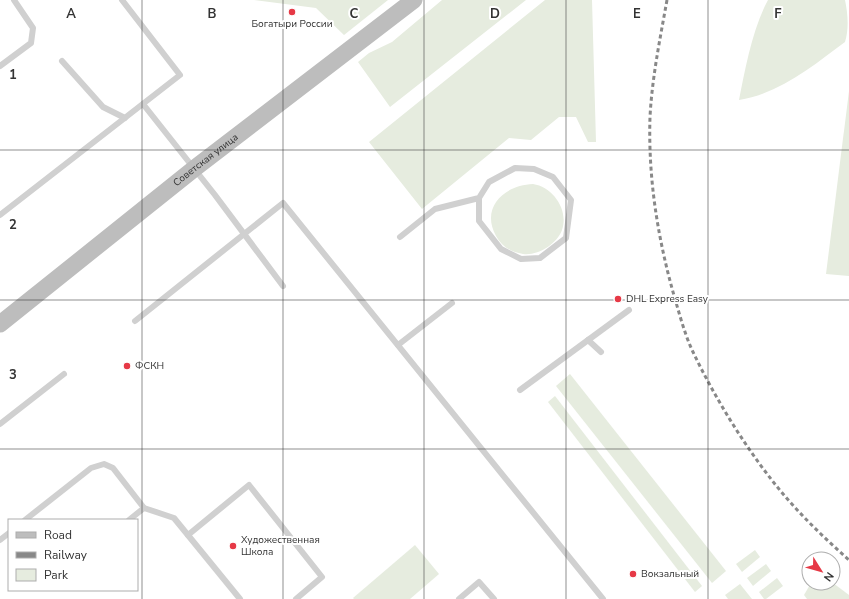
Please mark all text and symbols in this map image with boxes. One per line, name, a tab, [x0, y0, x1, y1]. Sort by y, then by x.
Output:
text: A	[66, 5, 76, 23]
text: B	[208, 5, 217, 23]
text: C	[350, 5, 359, 23]
text: D	[490, 5, 500, 23]
text: E	[633, 5, 641, 23]
text: F	[774, 5, 782, 23]
marker: Богатыри России	[287, 7, 297, 17]
place label: Богатыри России	[251, 17, 333, 31]
text: 1	[9, 66, 17, 84]
street label: Советская улица	[170, 130, 241, 190]
text: 2	[9, 216, 17, 234]
place label: DHL Express Easy	[626, 292, 709, 306]
marker: DHL Express Easy	[613, 294, 623, 304]
place label: ФСКН	[135, 359, 164, 373]
marker: ФСКН	[122, 361, 132, 371]
text: 3	[9, 366, 17, 384]
legend	[8, 519, 138, 591]
text: Road	[44, 527, 72, 543]
place label: Художественная Школа	[241, 533, 320, 559]
marker: Художественная Школа	[228, 541, 238, 551]
text: Railway	[44, 547, 88, 563]
north arrow	[801, 551, 841, 591]
text: Park	[44, 567, 69, 583]
place label: Вокзальный	[641, 567, 699, 581]
marker: Вокзальный	[628, 569, 638, 579]
text: N	[820, 569, 837, 585]

